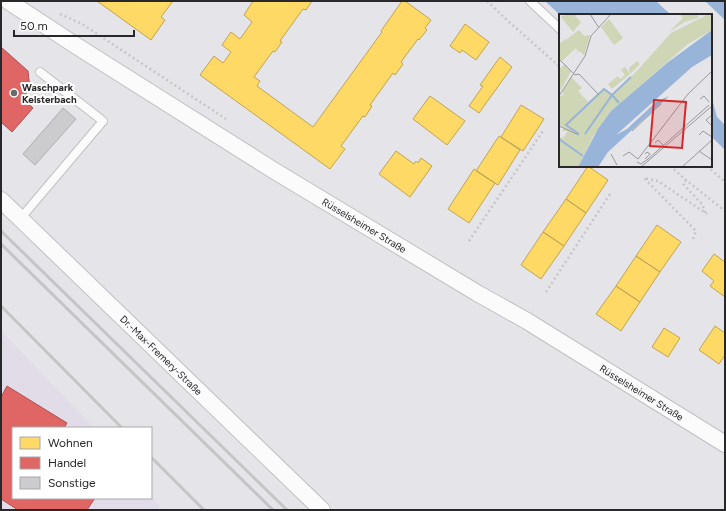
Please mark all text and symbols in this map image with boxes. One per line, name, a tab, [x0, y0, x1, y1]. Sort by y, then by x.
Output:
scale bar	[14, 12, 134, 38]
inset map	[559, 14, 712, 167]
text: 50 m	[20, 19, 48, 33]
place label: Waschpark Kelsterbach	[22, 81, 77, 106]
marker: Waschpark Kelsterbach	[9, 88, 19, 98]
street label: Rüsselsheimer Straße	[320, 195, 409, 256]
street label: Dr.-Max-Fremery-Straße	[117, 313, 205, 398]
street label: Rüsselsheimer Straße	[597, 362, 686, 424]
legend	[12, 427, 152, 499]
text: Wohnen	[48, 436, 93, 450]
text: Handel	[48, 456, 86, 470]
text: Sonstige	[48, 476, 96, 490]

